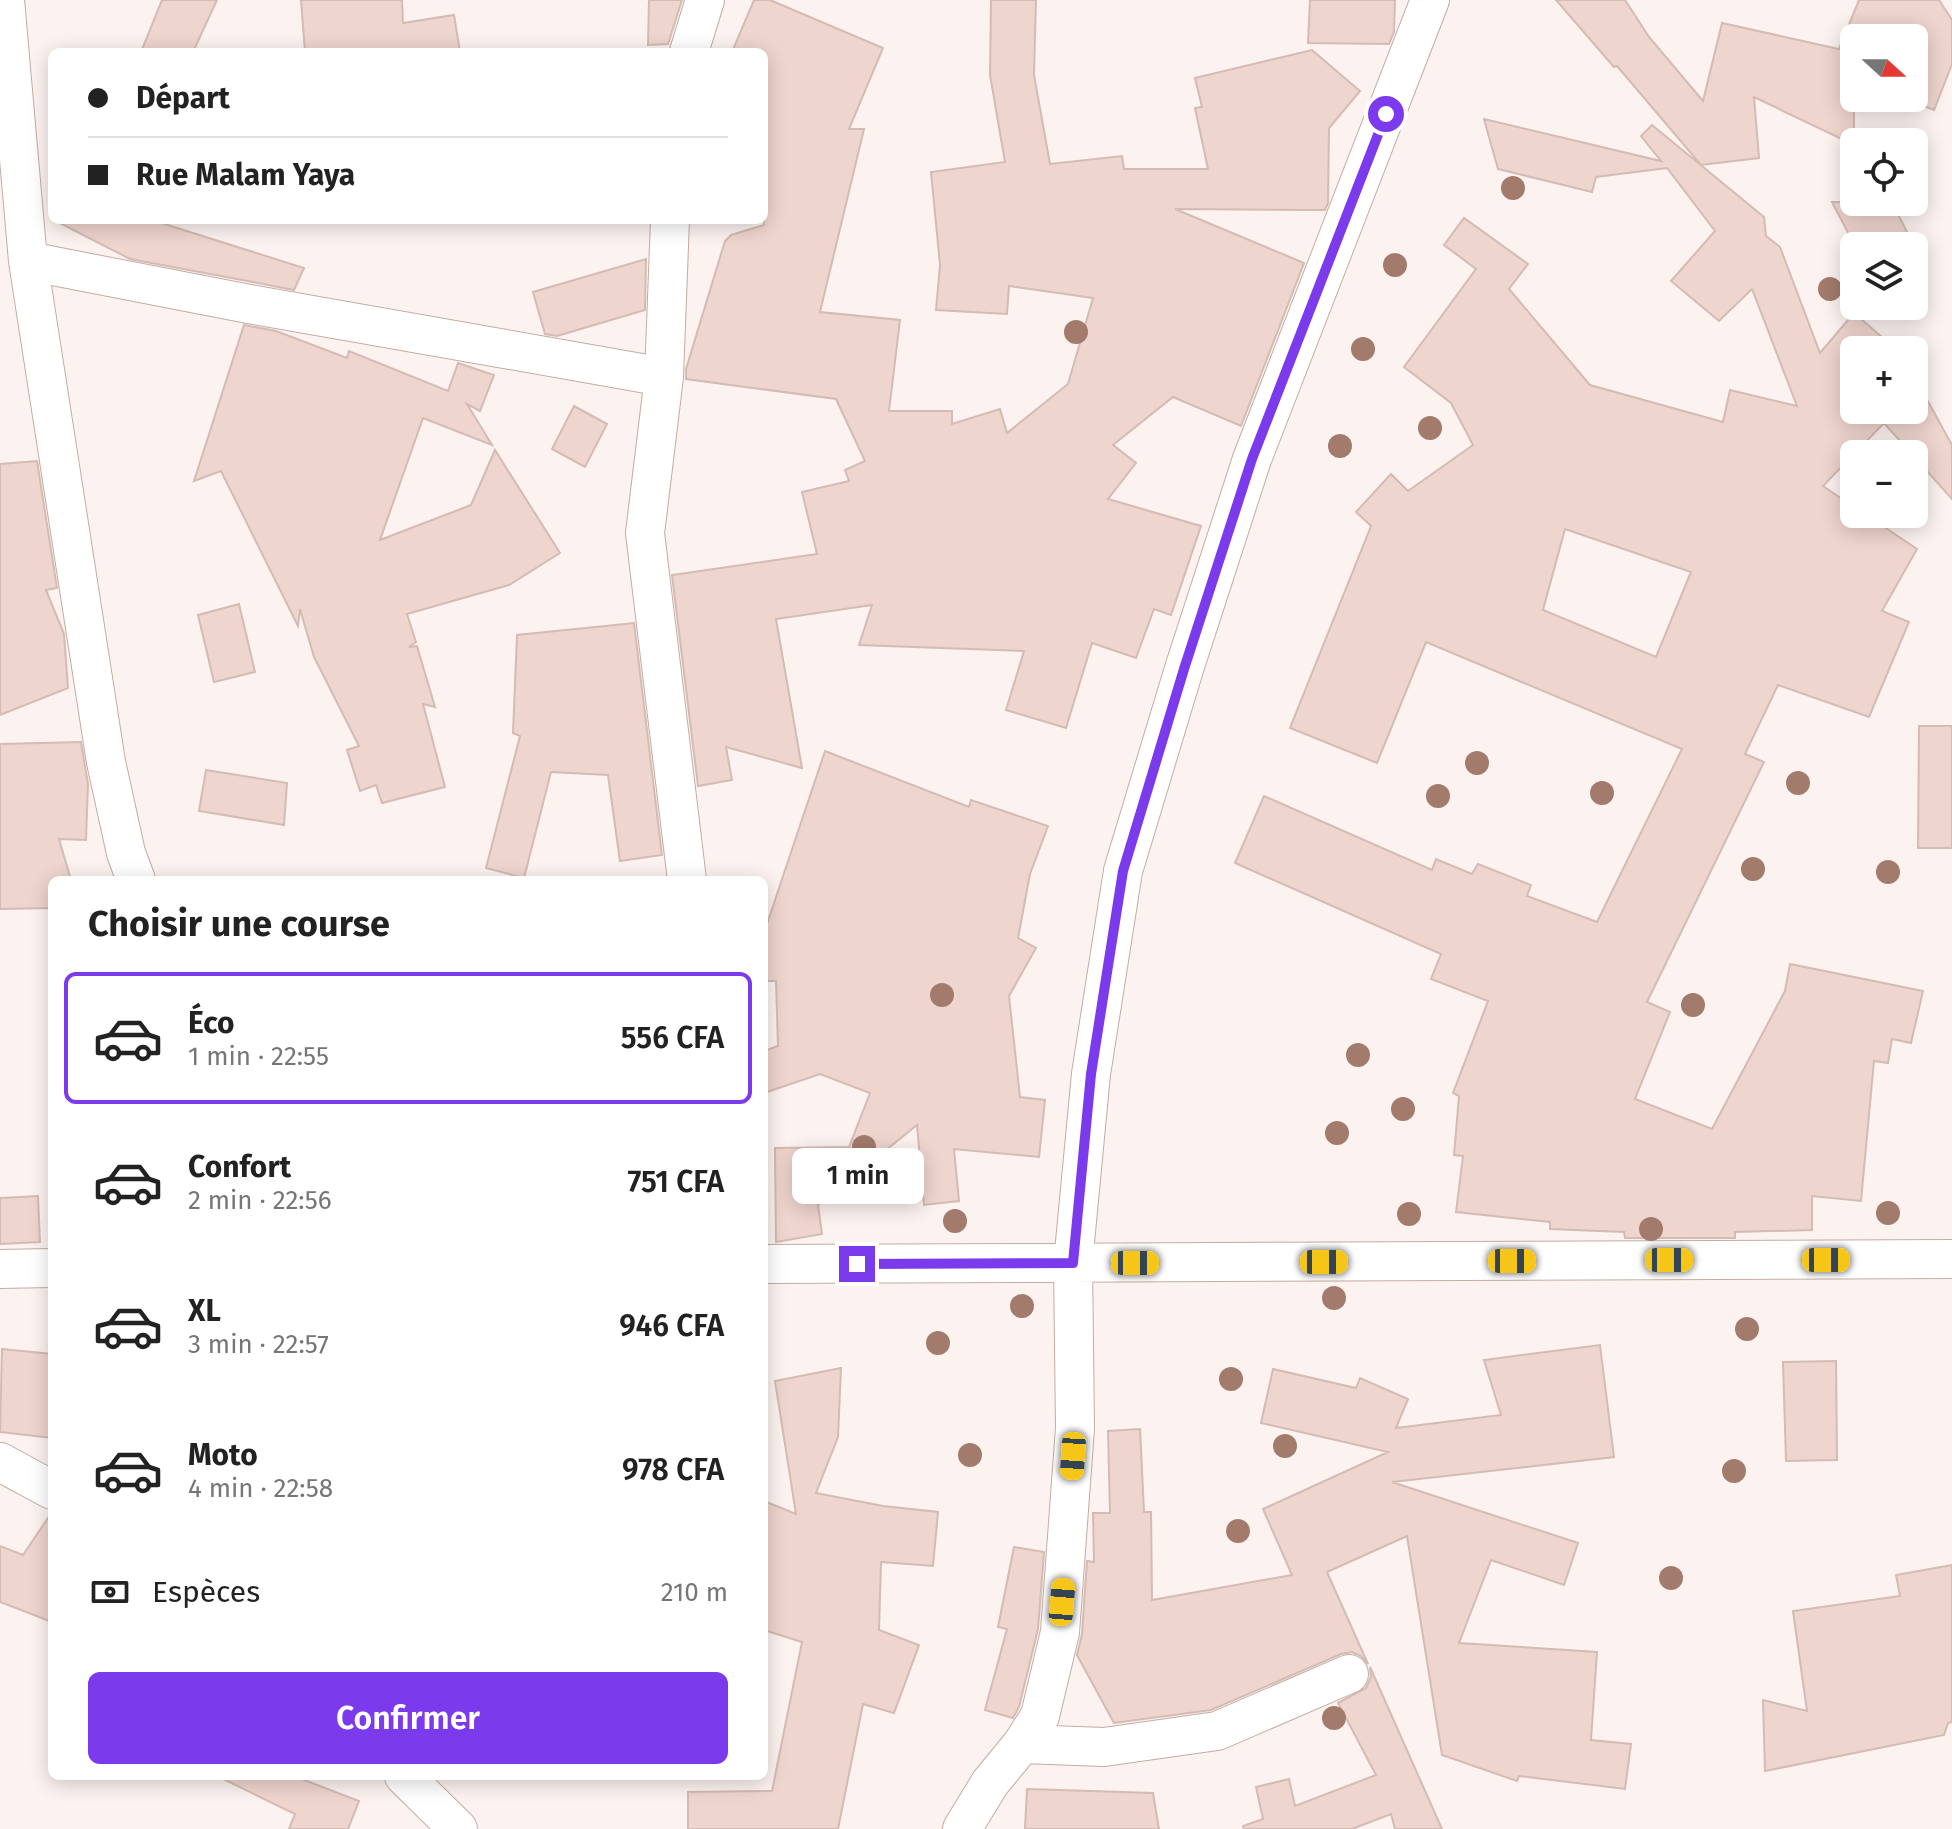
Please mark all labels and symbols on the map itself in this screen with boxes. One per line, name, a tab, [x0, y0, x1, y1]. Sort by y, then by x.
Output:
north arrow	[1840, 24, 1928, 112]
route start	[1368, 96, 1404, 132]
callout: 1 min	[791, 1148, 923, 1204]
route end	[839, 1246, 875, 1282]
car	[1645, 1248, 1693, 1272]
car	[1802, 1248, 1850, 1272]
car	[1488, 1249, 1536, 1273]
car	[1300, 1250, 1348, 1274]
car	[1111, 1251, 1159, 1275]
car	[1059, 1431, 1087, 1481]
car	[1048, 1577, 1076, 1627]

